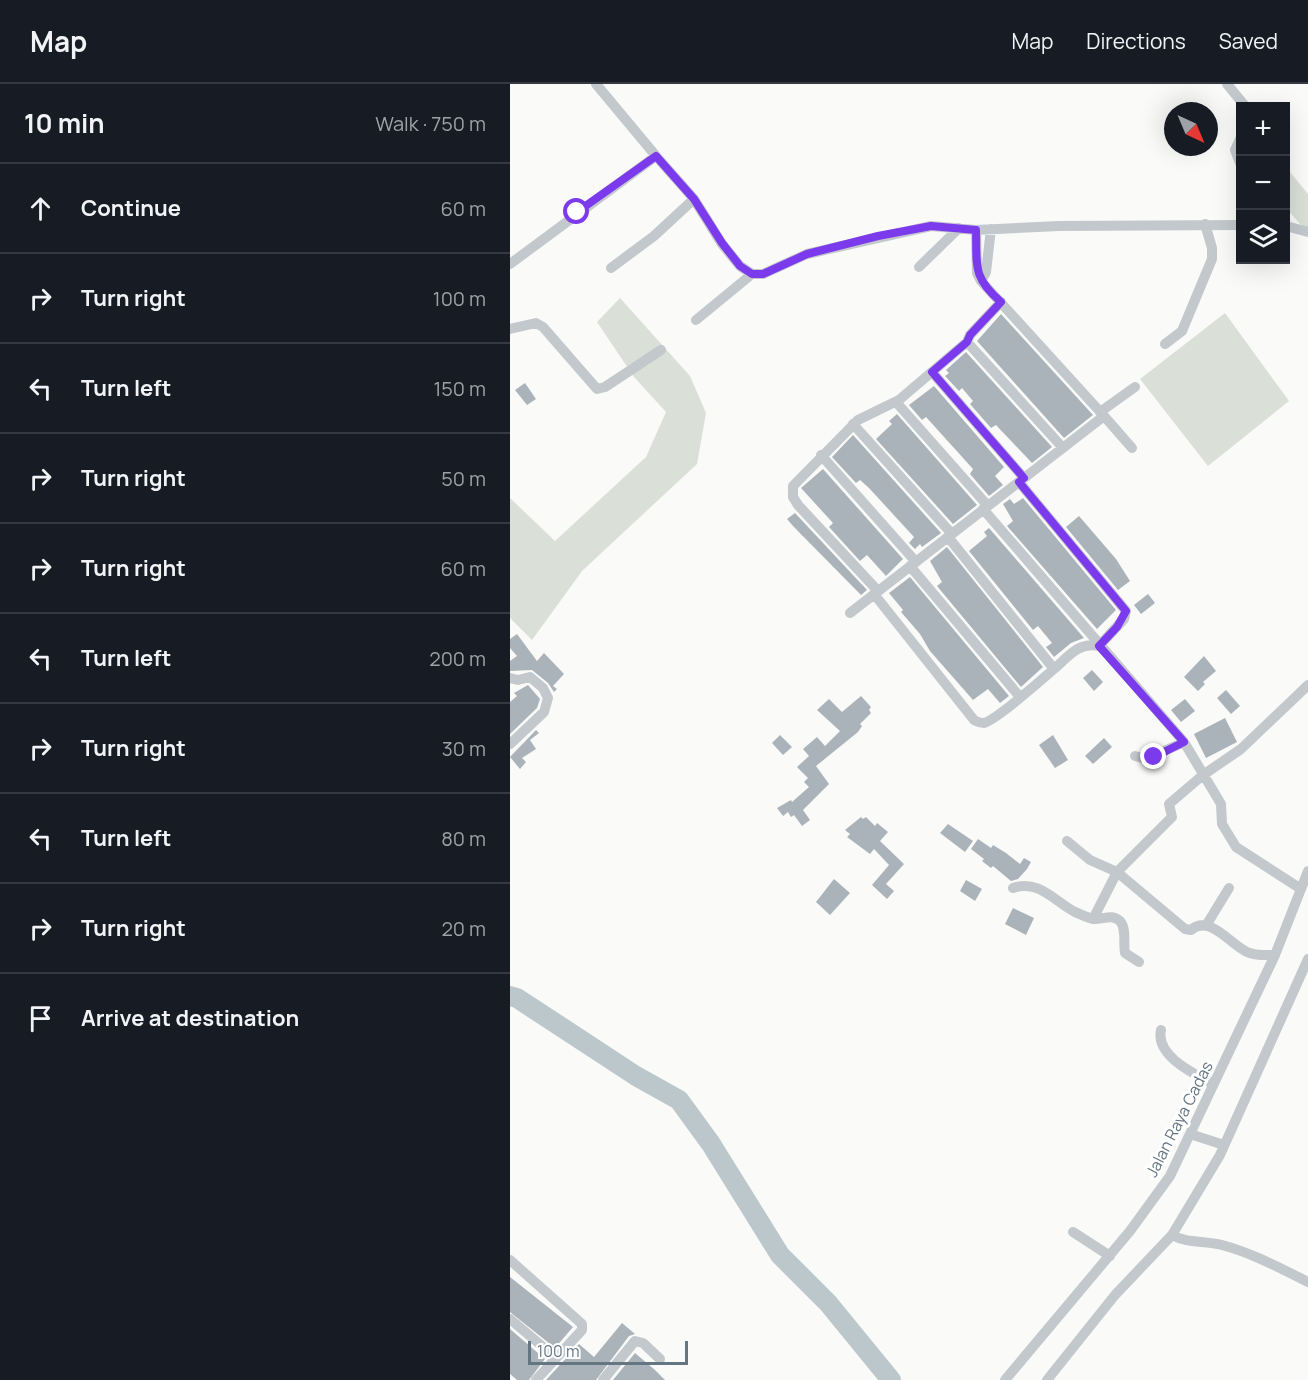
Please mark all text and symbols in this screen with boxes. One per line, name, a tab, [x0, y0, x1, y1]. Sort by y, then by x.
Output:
text: Map	[30, 22, 87, 60]
text: Map	[1012, 27, 1053, 55]
text: Directions	[1086, 27, 1186, 55]
text: Saved	[1219, 27, 1278, 55]
north arrow	[1164, 102, 1218, 156]
map controls	[1236, 102, 1290, 264]
button: +	[1236, 102, 1290, 156]
text: 10 min	[24, 105, 105, 141]
text: Walk · 750 m	[375, 110, 486, 137]
button: −	[1236, 156, 1290, 210]
icon: ahead	[24, 192, 57, 225]
text: Continue	[81, 193, 181, 223]
text: 60 m	[440, 195, 486, 222]
route start	[563, 198, 589, 224]
button: layers	[1236, 210, 1290, 264]
icon: right	[24, 282, 57, 315]
text: Turn right	[81, 283, 186, 313]
text: 100 m	[433, 285, 486, 312]
icon: left	[24, 372, 57, 405]
text: Turn left	[81, 373, 171, 403]
text: 150 m	[433, 375, 486, 402]
icon: right	[24, 462, 57, 495]
text: Turn right	[81, 463, 186, 493]
text: 50 m	[441, 465, 486, 492]
icon: right	[24, 552, 57, 585]
text: Turn right	[81, 553, 186, 583]
text: 60 m	[440, 555, 486, 582]
icon: left	[24, 642, 57, 675]
text: Turn left	[81, 643, 171, 673]
text: 200 m	[429, 645, 486, 672]
icon: right	[24, 732, 57, 765]
text: Turn right	[81, 733, 186, 763]
text: 30 m	[442, 735, 486, 762]
route end	[1140, 743, 1166, 769]
icon: left	[24, 822, 57, 855]
text: Turn left	[81, 823, 171, 853]
text: 80 m	[441, 825, 486, 852]
icon: right	[24, 912, 57, 945]
text: Turn right	[81, 913, 186, 943]
text: 20 m	[441, 915, 486, 942]
icon: arrive	[24, 1002, 57, 1035]
text: Arrive at destination	[81, 1003, 299, 1033]
street label: Jalan Raya Cadas	[1140, 1057, 1218, 1181]
scale bar	[528, 1338, 688, 1366]
text: 100 m	[537, 1340, 580, 1362]

